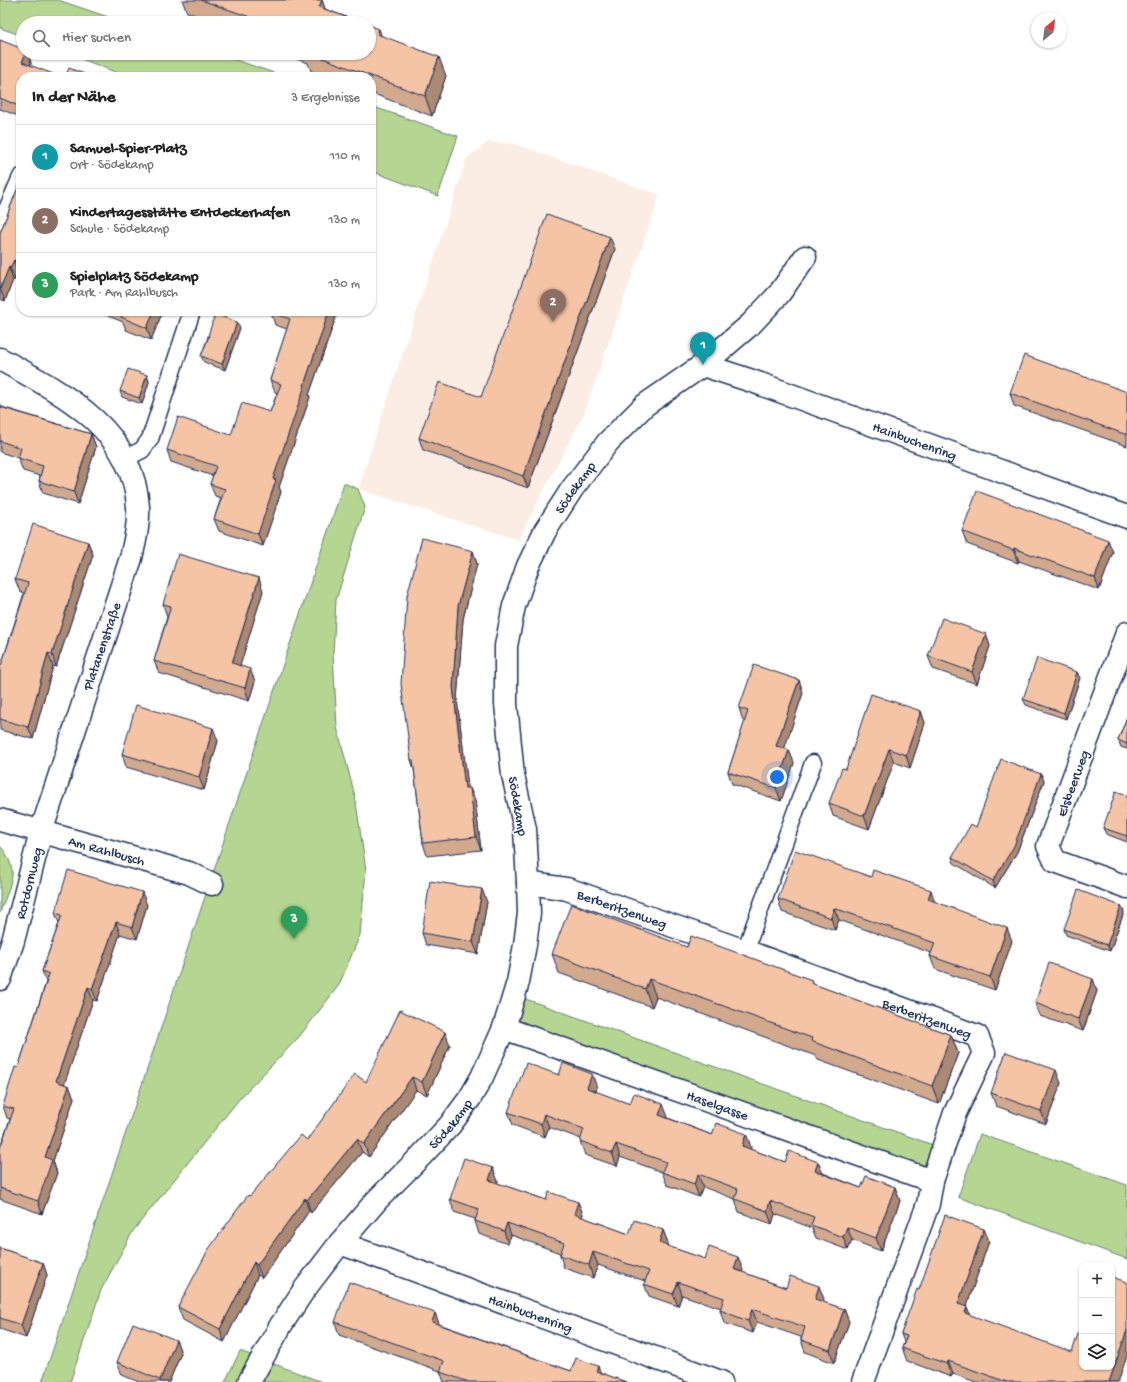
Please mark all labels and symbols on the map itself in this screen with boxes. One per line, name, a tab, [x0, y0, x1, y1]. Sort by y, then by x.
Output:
north arrow	[1031, 12, 1067, 48]
pin: 2	[540, 289, 566, 322]
pin: 1	[690, 332, 716, 365]
street label: Hainbuchenring	[870, 419, 959, 466]
street label: Södekamp	[552, 459, 601, 518]
street label: Platanenstraße	[80, 600, 127, 694]
street label: Elsbeerweg	[1054, 748, 1094, 820]
your location	[767, 767, 787, 787]
street label: Södekamp	[503, 775, 530, 838]
street label: Am Rahlbusch	[66, 834, 147, 871]
street label: Rotdornweg	[13, 846, 48, 921]
street label: Berberitzenweg	[573, 887, 669, 934]
pin: 3	[281, 906, 307, 939]
street label: Berberitzenweg	[878, 996, 973, 1044]
street label: Haselgasse	[684, 1088, 751, 1126]
street label: Södekamp	[426, 1096, 477, 1154]
street label: Hainbuchenring	[485, 1292, 574, 1338]

